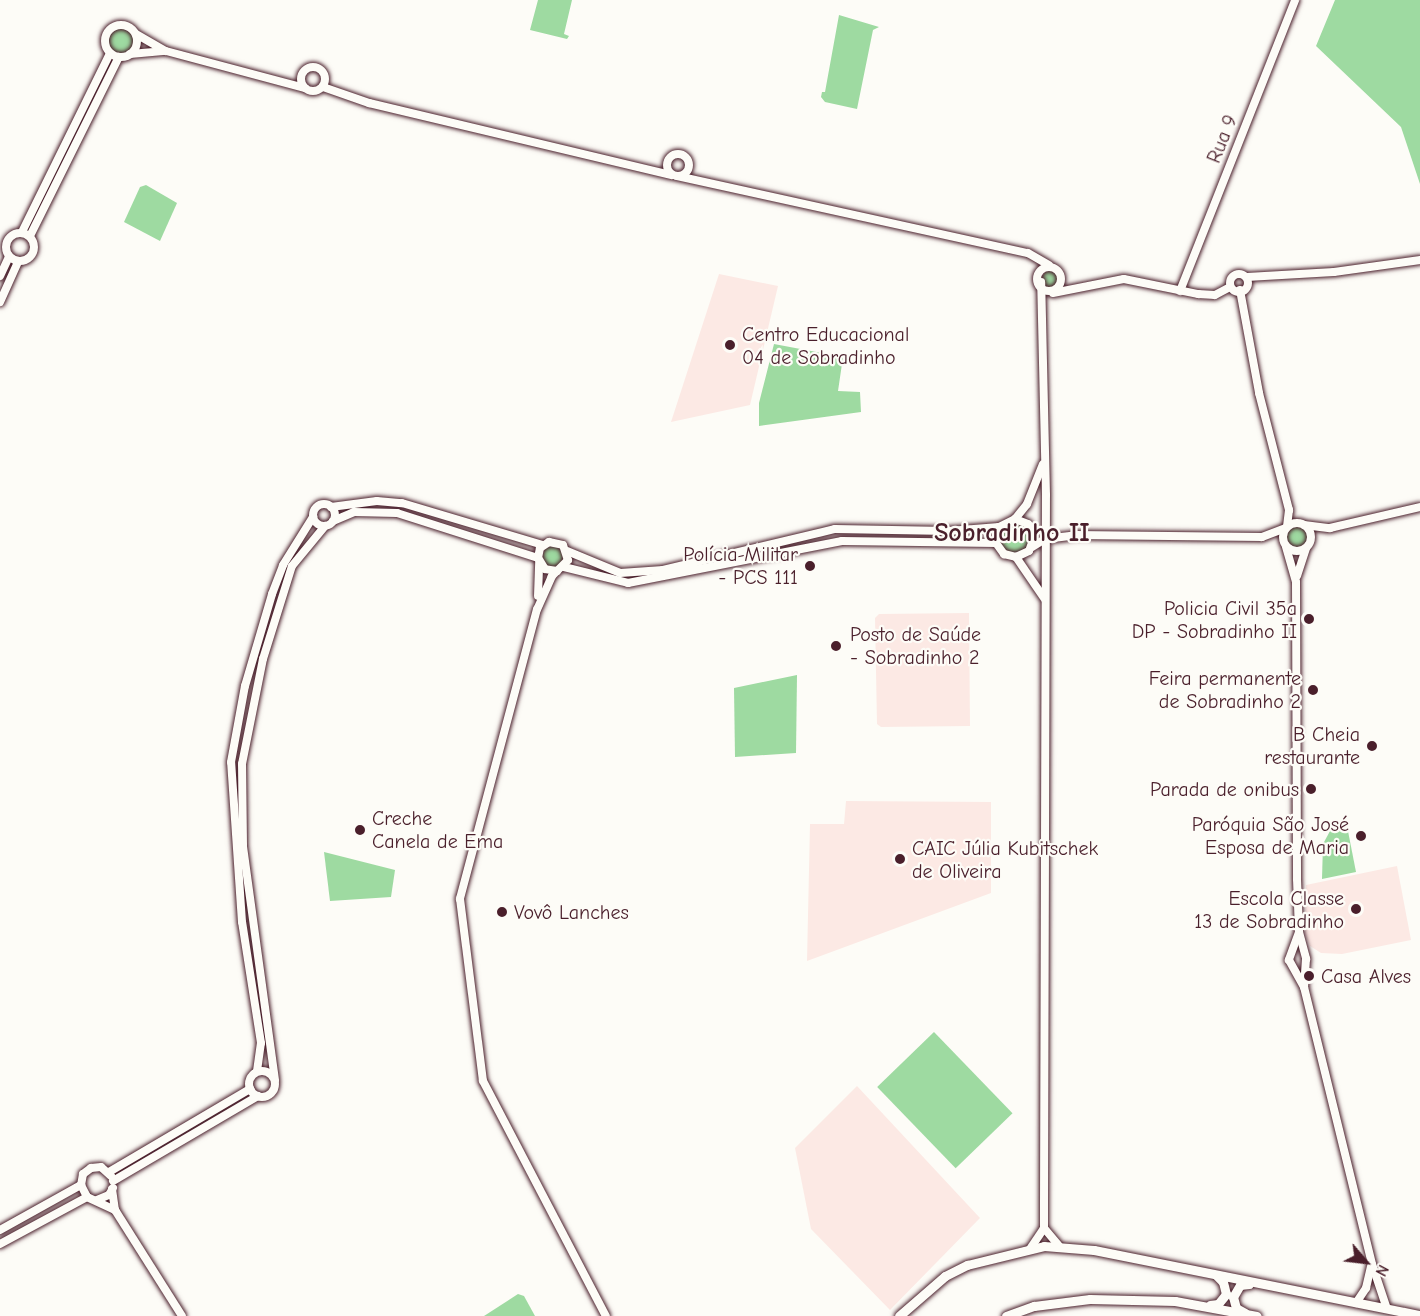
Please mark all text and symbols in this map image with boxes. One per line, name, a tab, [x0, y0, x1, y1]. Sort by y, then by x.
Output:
street label: Rua 9	[1202, 111, 1242, 167]
place label: Centro Educacional 04 de Sobradinho	[742, 322, 909, 369]
marker: Centro Educacional 04 de Sobradinho	[723, 338, 737, 352]
district label: Sobradinho II	[934, 518, 1090, 550]
place label: Polícia Militar - PCS 111	[683, 542, 798, 589]
marker: Polícia Militar - PCS 111	[803, 559, 817, 573]
place label: Policia Civil 35a DP - Sobradinho II	[1132, 596, 1297, 643]
marker: Policia Civil 35a DP - Sobradinho II	[1302, 612, 1316, 626]
place label: Posto de Saúde - Sobradinho 2	[850, 622, 981, 669]
marker: Posto de Saúde - Sobradinho 2	[827, 637, 845, 655]
place label: Feira permanente de Sobradinho 2	[1149, 666, 1301, 713]
marker: Feira permanente de Sobradinho 2	[1306, 683, 1320, 697]
place label: B Cheia restaurante	[1264, 722, 1360, 769]
marker: B Cheia restaurante	[1365, 739, 1379, 753]
place label: Parada de onibus	[1150, 777, 1299, 801]
marker: Parada de onibus	[1304, 782, 1318, 796]
place label: Creche Canela de Ema	[372, 807, 503, 854]
place label: Paróquia São José Esposa de Maria	[1192, 813, 1349, 860]
marker: Creche Canela de Ema	[353, 823, 367, 837]
marker: Paróquia São José Esposa de Maria	[1354, 829, 1368, 843]
place label: CAIC Júlia Kubitschek de Oliveira	[912, 836, 1098, 883]
marker: CAIC Júlia Kubitschek de Oliveira	[893, 852, 907, 866]
place label: Escola Classe 13 de Sobradinho	[1194, 886, 1344, 933]
place label: Vovô Lanches	[514, 900, 629, 924]
marker: Escola Classe 13 de Sobradinho	[1349, 902, 1363, 916]
marker: Vovô Lanches	[495, 905, 509, 919]
place label: Casa Alves	[1321, 964, 1411, 988]
marker: Casa Alves	[1302, 969, 1316, 983]
north arrow	[1336, 1232, 1396, 1292]
text: N	[1371, 1262, 1392, 1279]

